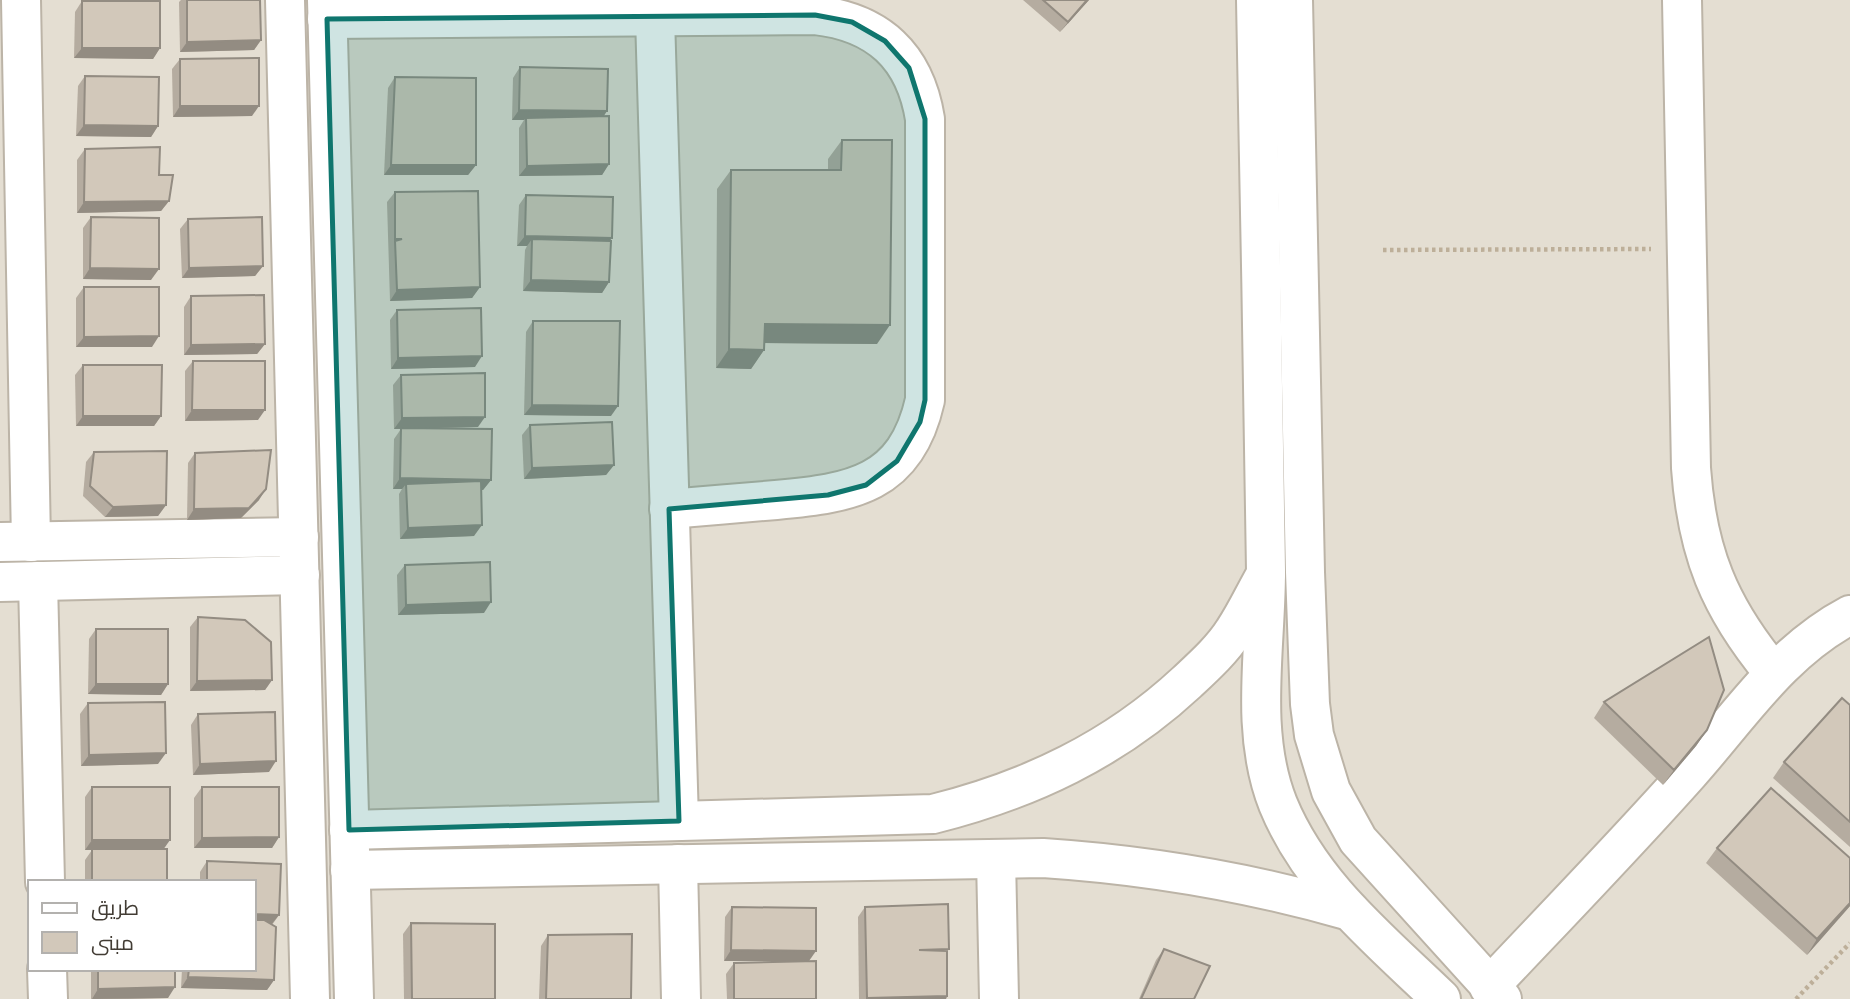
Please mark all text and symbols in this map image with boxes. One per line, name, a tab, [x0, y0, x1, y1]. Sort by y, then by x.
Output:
legend	[28, 880, 256, 971]
text: طريق	[91, 895, 139, 921]
text: مبنى	[91, 930, 134, 956]

